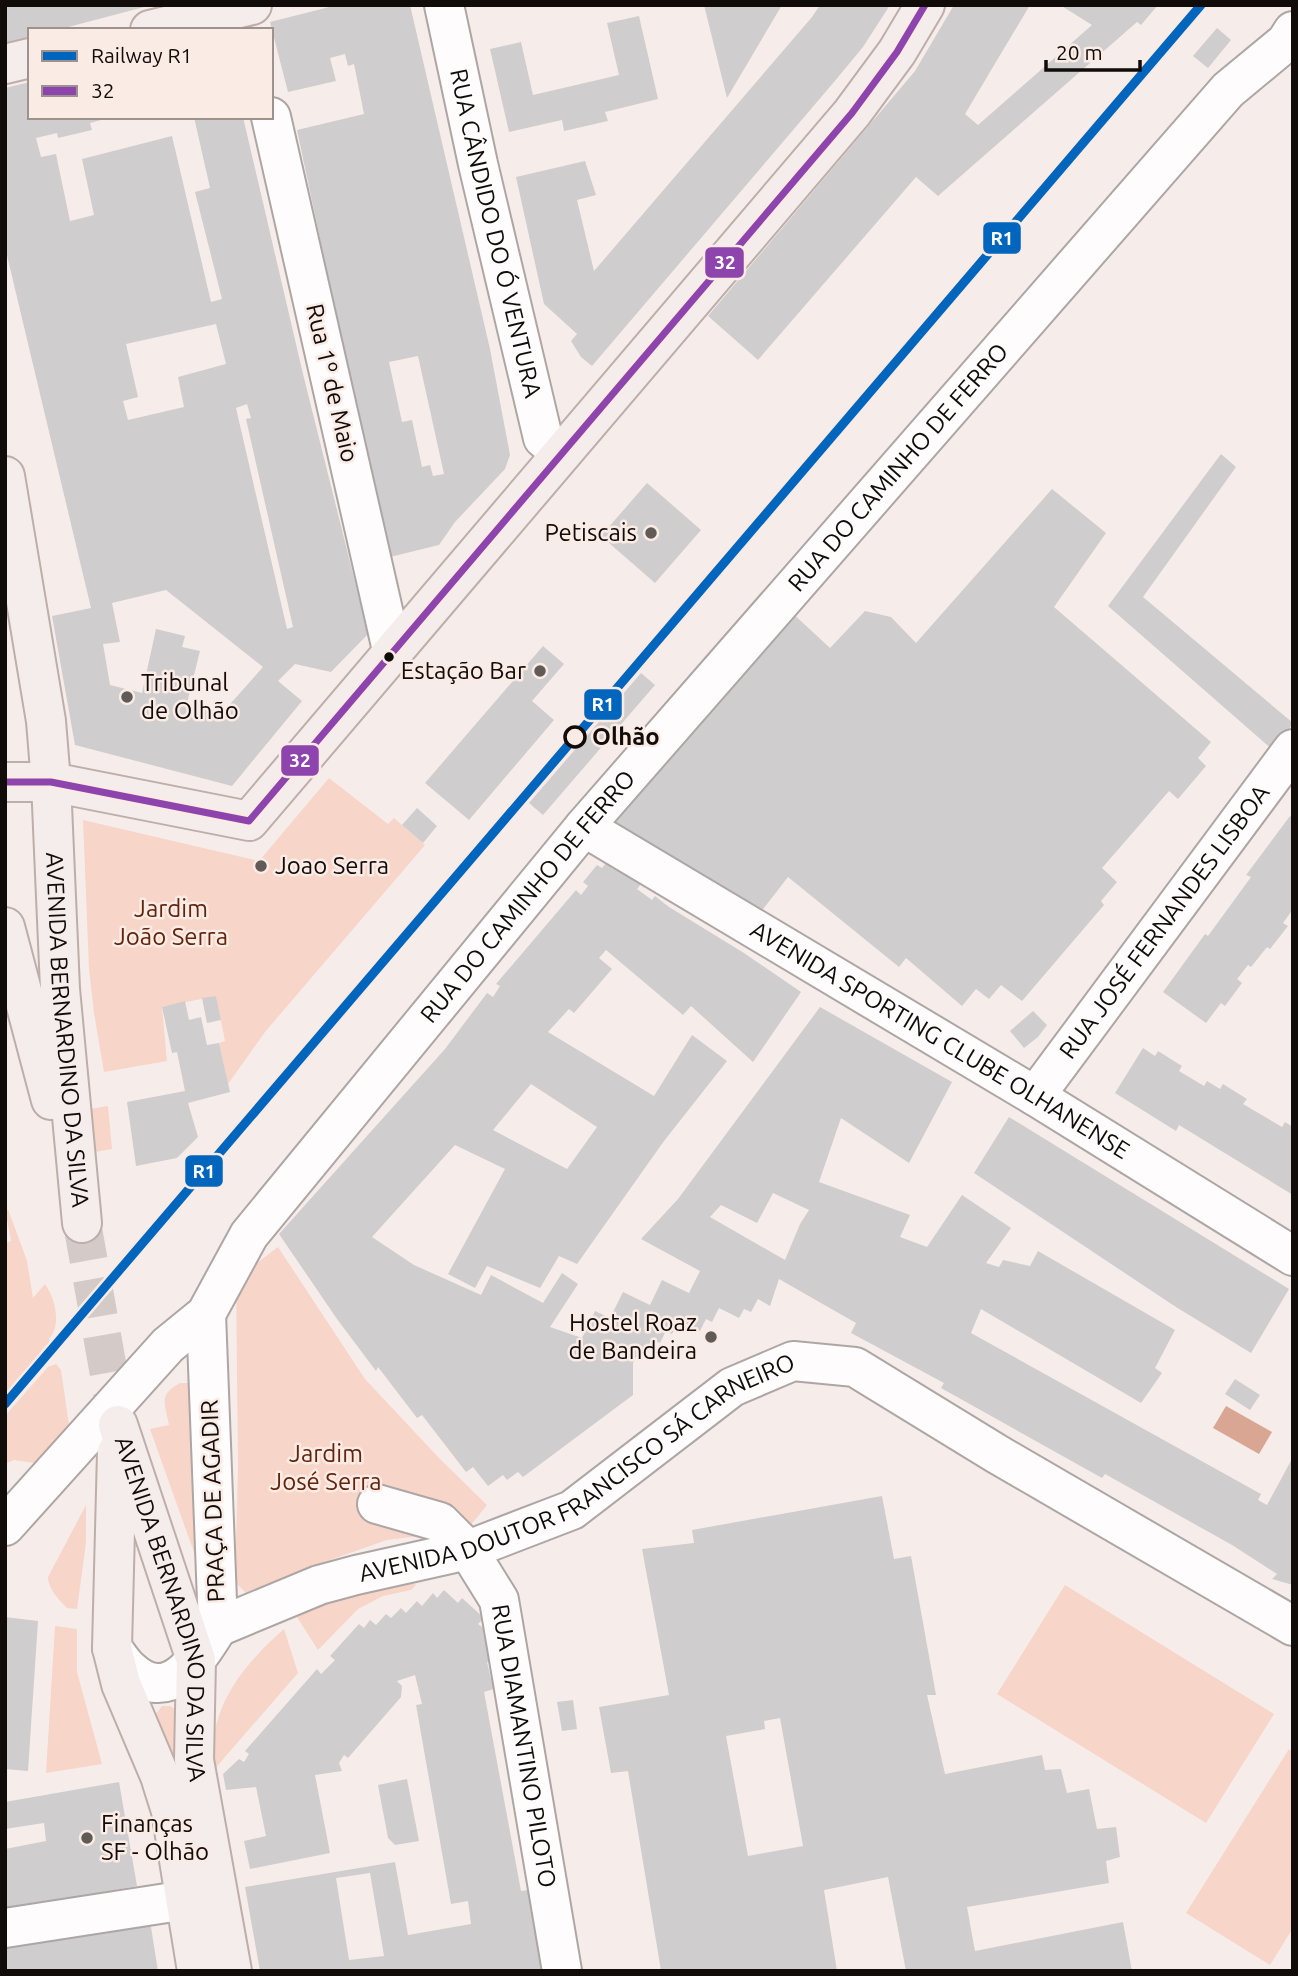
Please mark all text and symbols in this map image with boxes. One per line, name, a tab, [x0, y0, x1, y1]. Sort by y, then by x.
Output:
legend	[28, 28, 273, 119]
scale bar	[1046, 28, 1140, 72]
text: 20 m	[1056, 40, 1103, 64]
text: Railway R1	[91, 43, 192, 67]
street label: RUA CÂNDIDO DO Ó VENTURA	[445, 66, 547, 401]
text: 32	[91, 78, 115, 102]
line badge: R1	[982, 221, 1022, 255]
text: R1	[990, 227, 1014, 249]
line badge: 32	[704, 246, 745, 279]
text: 32	[714, 251, 736, 273]
street label: Rua 1º de Maio	[301, 301, 364, 465]
street label: RUA DO CAMINHO DE FERRO	[782, 338, 1013, 596]
place label: Petiscais	[545, 519, 637, 546]
marker: Petiscais	[643, 525, 659, 541]
unlabelled marker	[382, 650, 396, 664]
place label: Estação Bar	[401, 657, 526, 684]
marker: Estação Bar	[532, 663, 548, 679]
place label: Tribunal de Olhão	[141, 669, 239, 724]
line badge: R1	[583, 688, 623, 721]
marker: Tribunal de Olhão	[119, 689, 135, 705]
text: R1	[591, 693, 615, 715]
place label: Olhão	[592, 723, 660, 750]
marker: Olhão	[564, 726, 586, 748]
line badge: 32	[280, 744, 320, 777]
text: 32	[289, 749, 311, 771]
street label: RUA DO CAMINHO DE FERRO	[415, 765, 640, 1028]
street label: RUA JOSÉ FERNANDES LISBOA	[1054, 779, 1275, 1064]
street label: AVENIDA BERNARDINO DA SILVA	[41, 852, 95, 1209]
place label: Joao Serra	[275, 852, 389, 879]
marker: Joao Serra	[253, 858, 269, 874]
park label: Jardim João Serra	[114, 895, 228, 950]
street label: AVENIDA SPORTING CLUBE OLHANENSE	[746, 916, 1135, 1164]
line badge: R1	[184, 1154, 224, 1188]
text: R1	[192, 1160, 216, 1182]
place label: Hostel Roaz de Bandeira	[568, 1309, 697, 1364]
marker: Hostel Roaz de Bandeira	[703, 1329, 719, 1345]
street label: AVENIDA DOUTOR FRANCISCO SÁ CARNEIRO	[357, 1348, 799, 1587]
street label: PRAÇA DE AGADIR	[195, 1399, 230, 1603]
street label: AVENIDA BERNARDINO DA SILVA	[110, 1433, 212, 1784]
park label: Jardim José Serra	[270, 1440, 382, 1495]
street label: RUA DIAMANTINO PILOTO	[487, 1602, 562, 1890]
place label: Finanças SF - Olhão	[101, 1810, 209, 1865]
marker: Finanças SF - Olhão	[79, 1830, 95, 1846]

